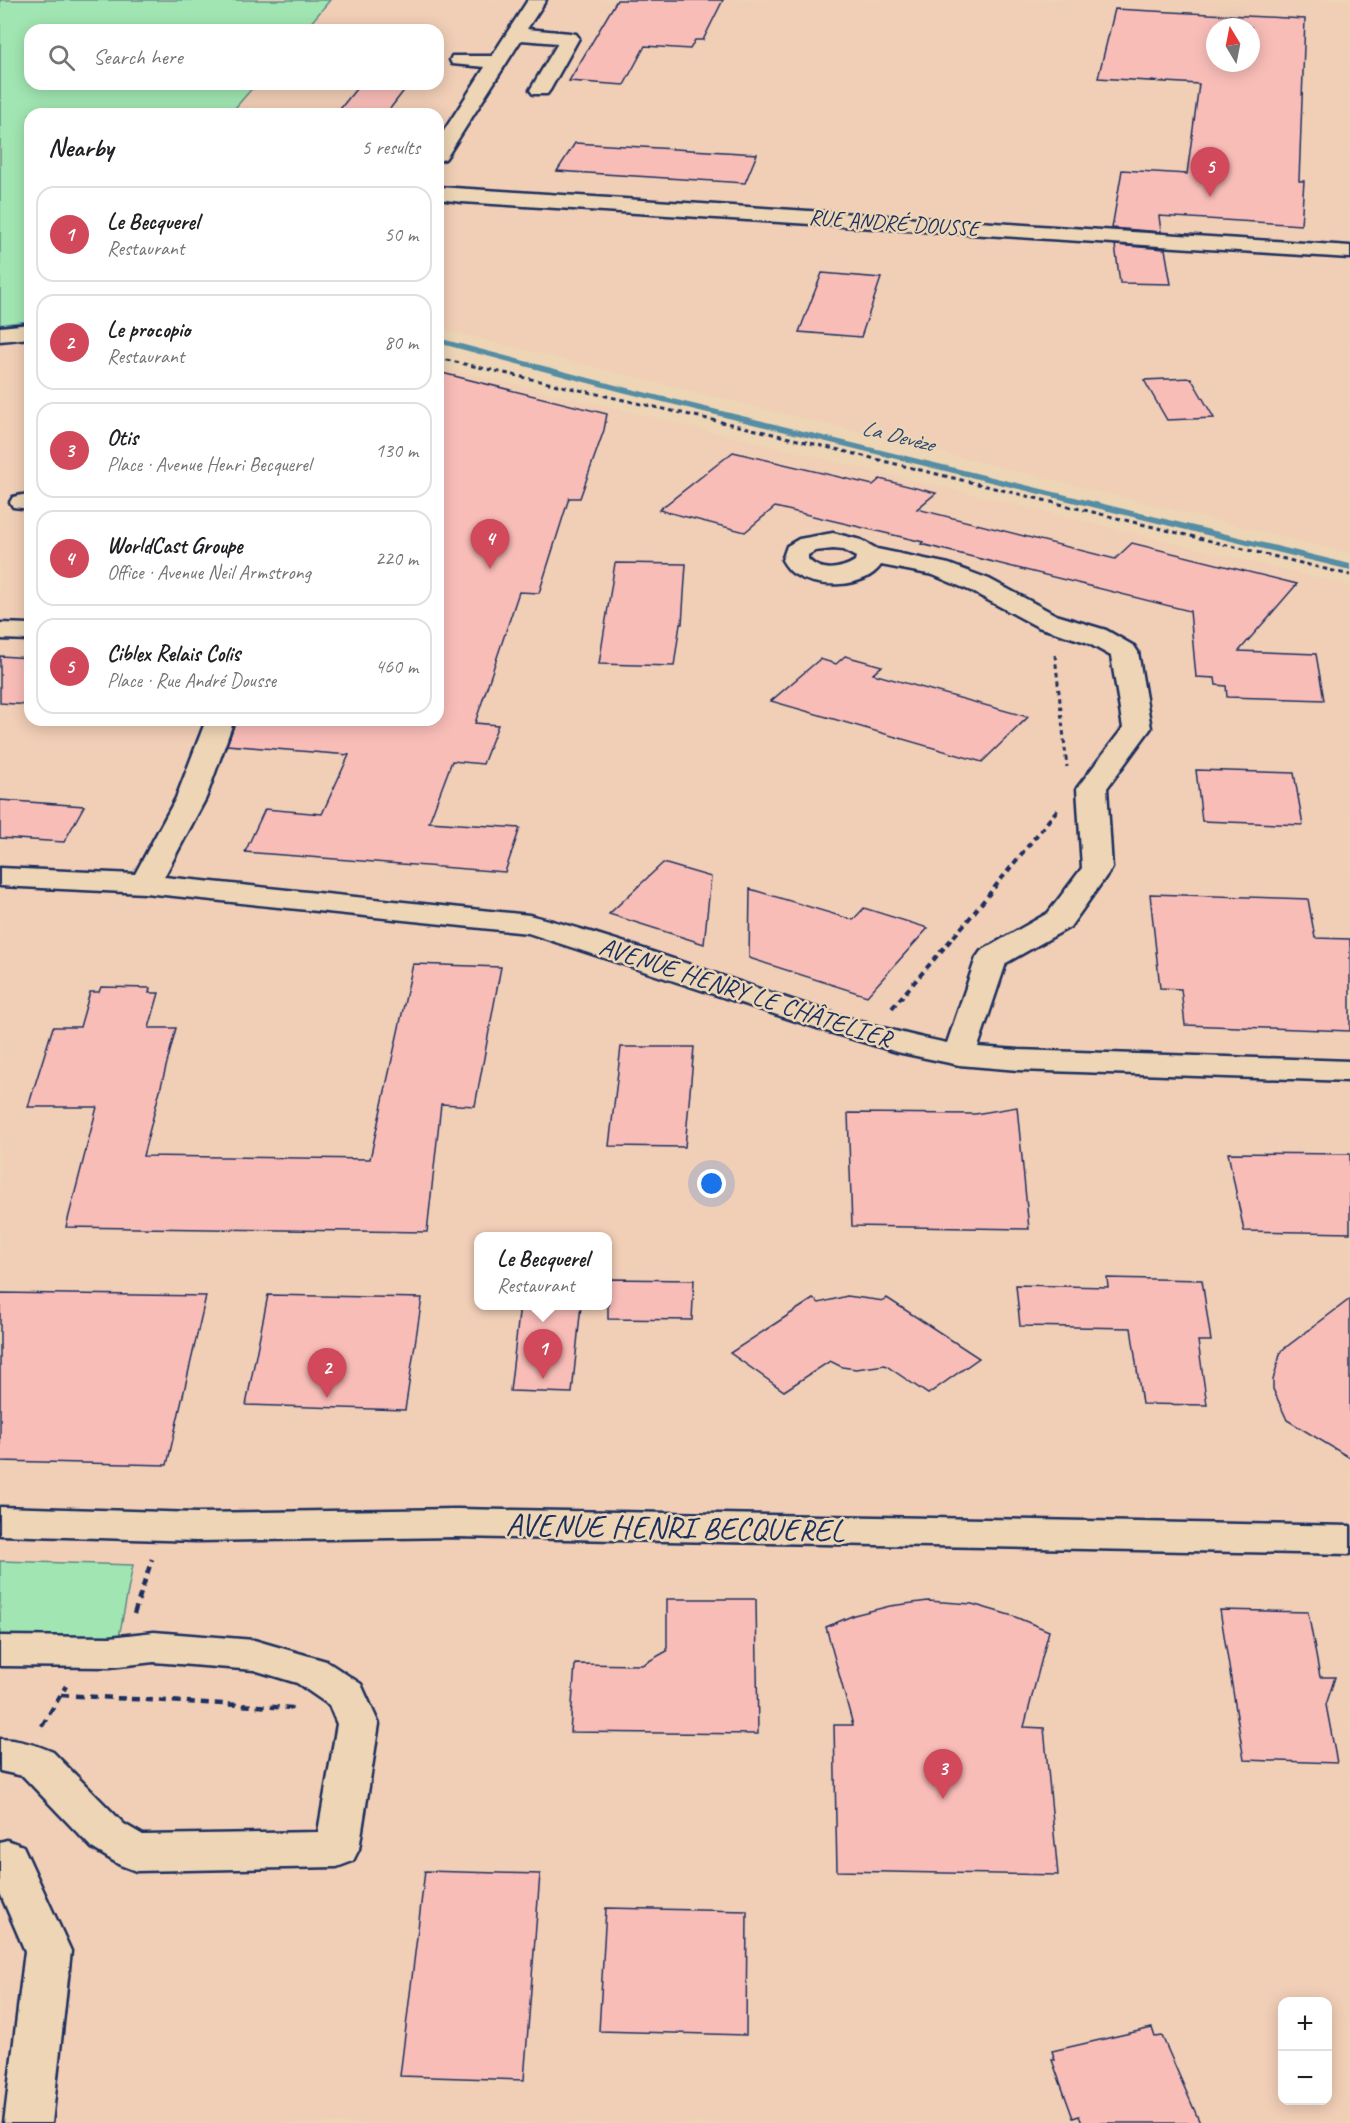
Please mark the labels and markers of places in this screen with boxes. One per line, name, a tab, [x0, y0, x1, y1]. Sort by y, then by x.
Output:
pin: 5	[1190, 148, 1230, 197]
pin: 4	[470, 520, 510, 569]
pin: 1	[524, 1330, 562, 1379]
pin: 2	[308, 1348, 346, 1398]
pin: 3	[924, 1750, 962, 1799]

